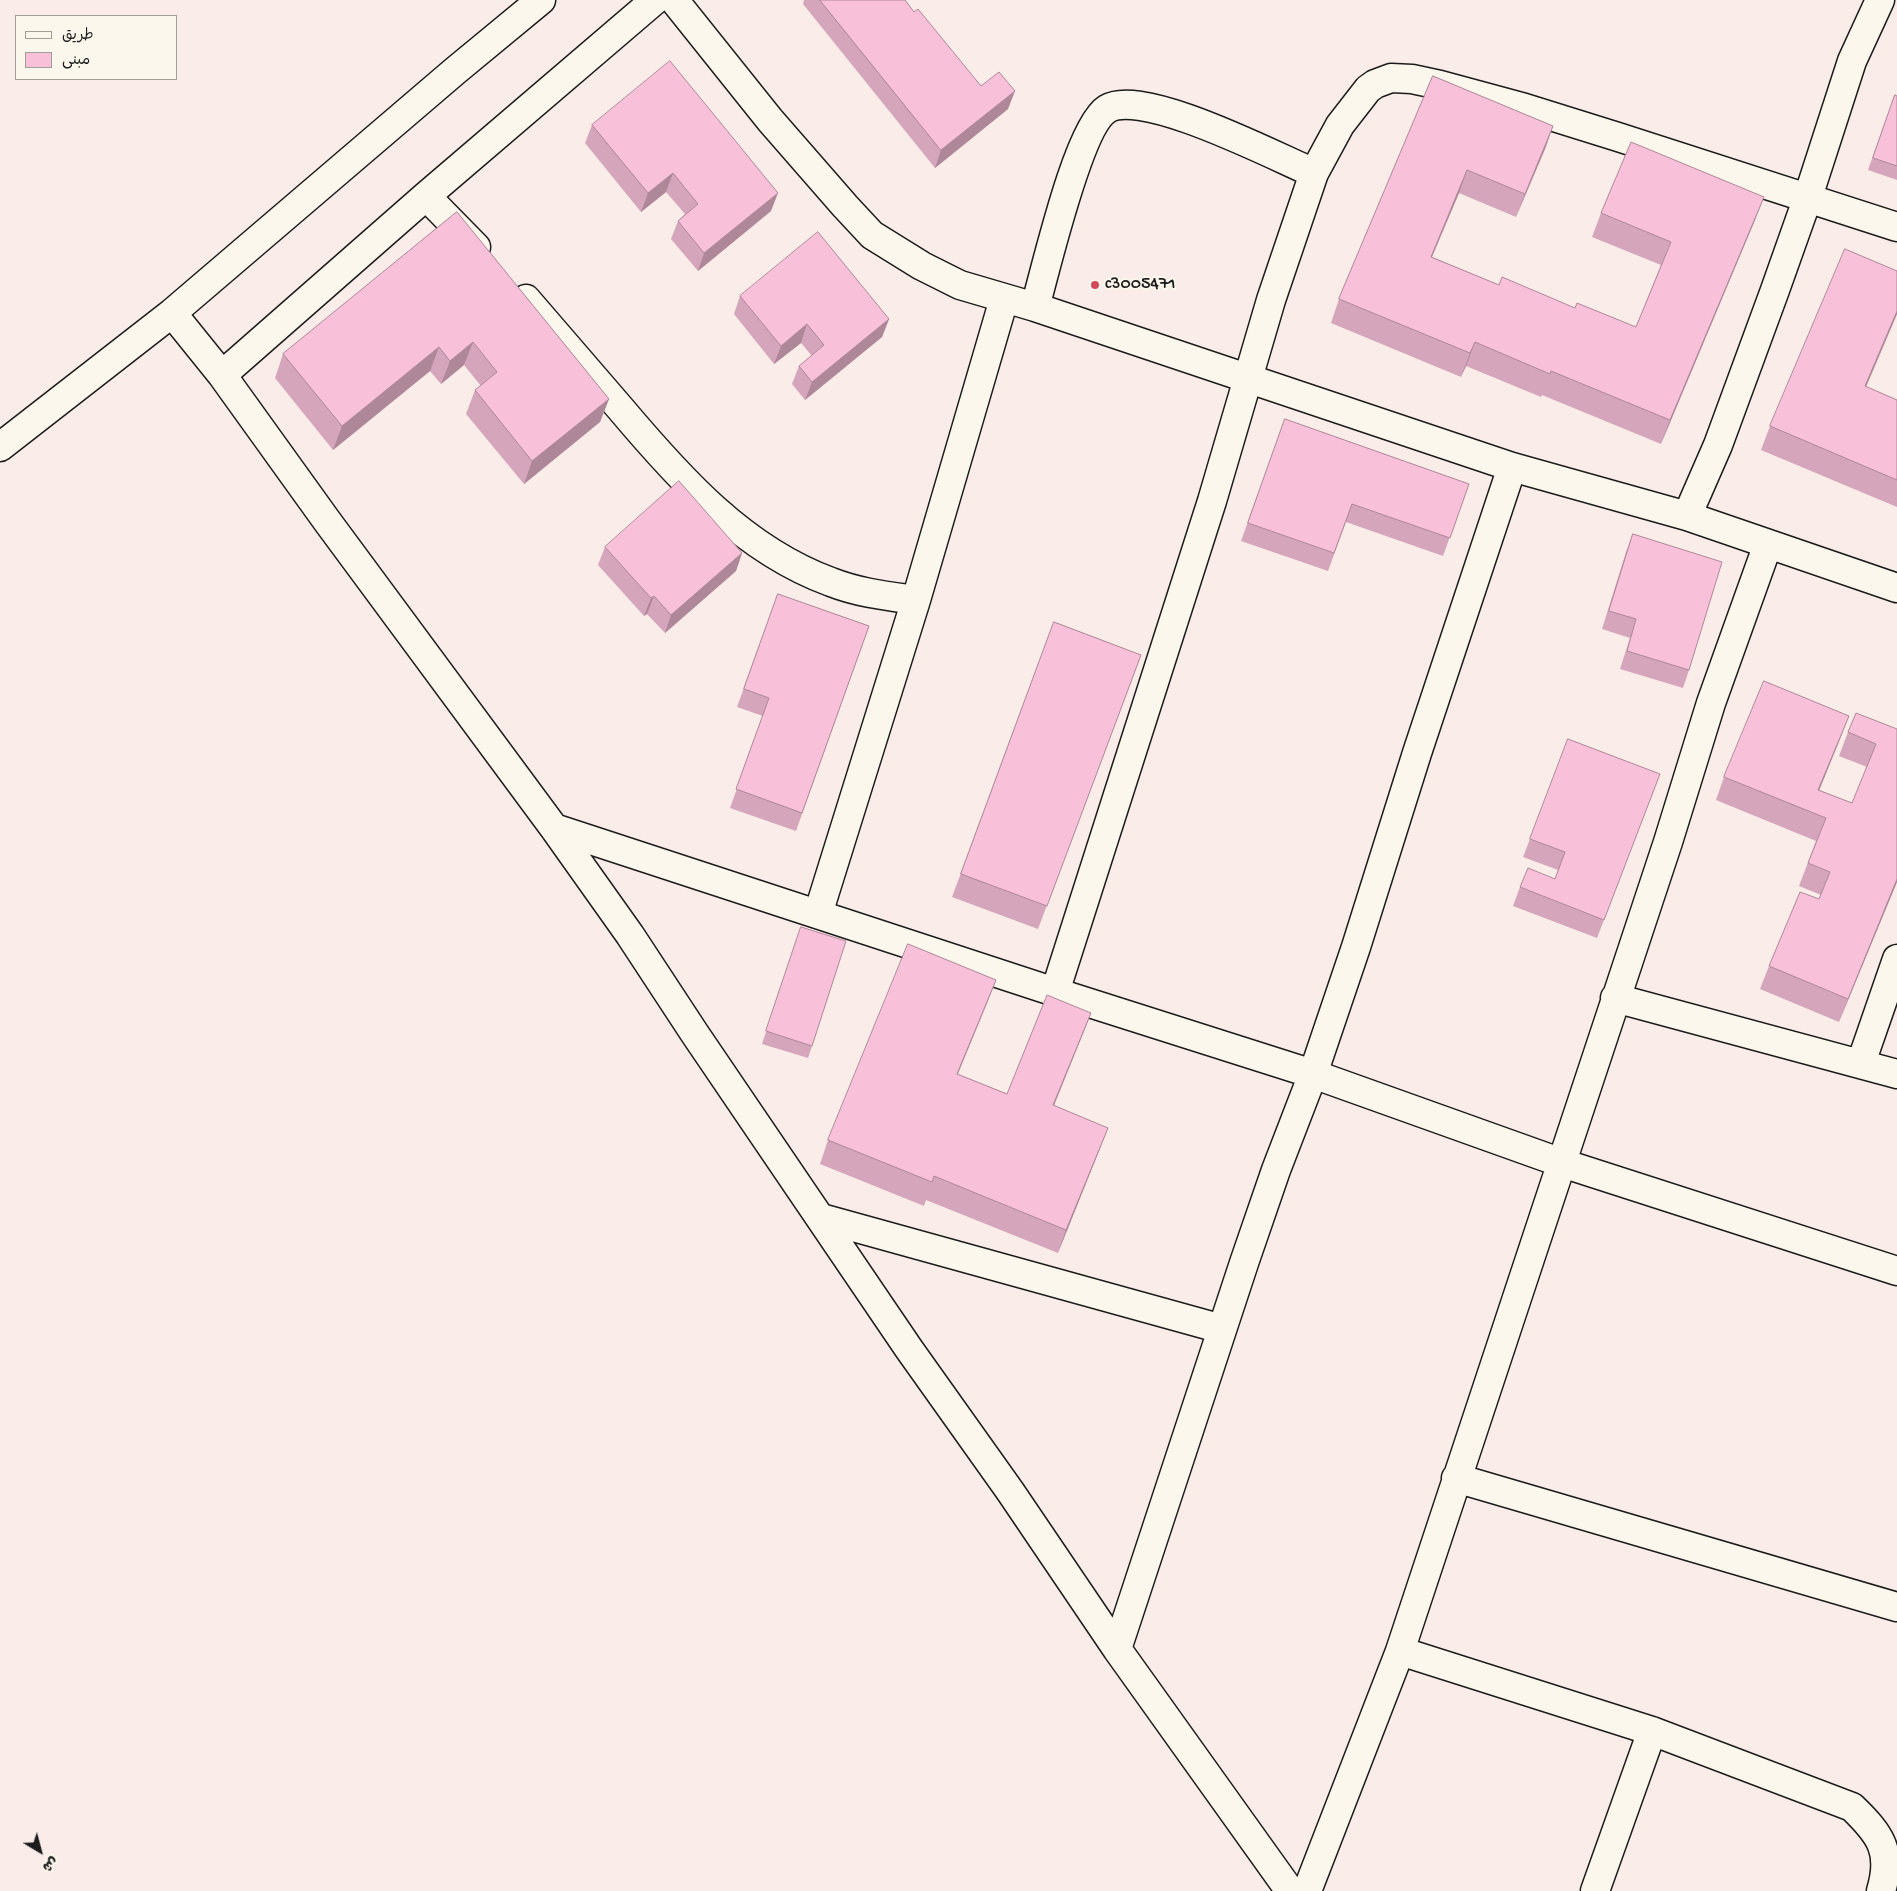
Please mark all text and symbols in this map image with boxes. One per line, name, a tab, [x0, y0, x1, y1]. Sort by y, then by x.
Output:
legend	[15, 15, 178, 80]
text: طريق	[62, 27, 94, 45]
text: مبنى	[62, 52, 90, 70]
place label: c3005471	[1105, 274, 1176, 296]
marker: c3005471	[1089, 279, 1101, 291]
north arrow	[15, 1826, 65, 1876]
text: ش	[38, 1852, 61, 1875]

